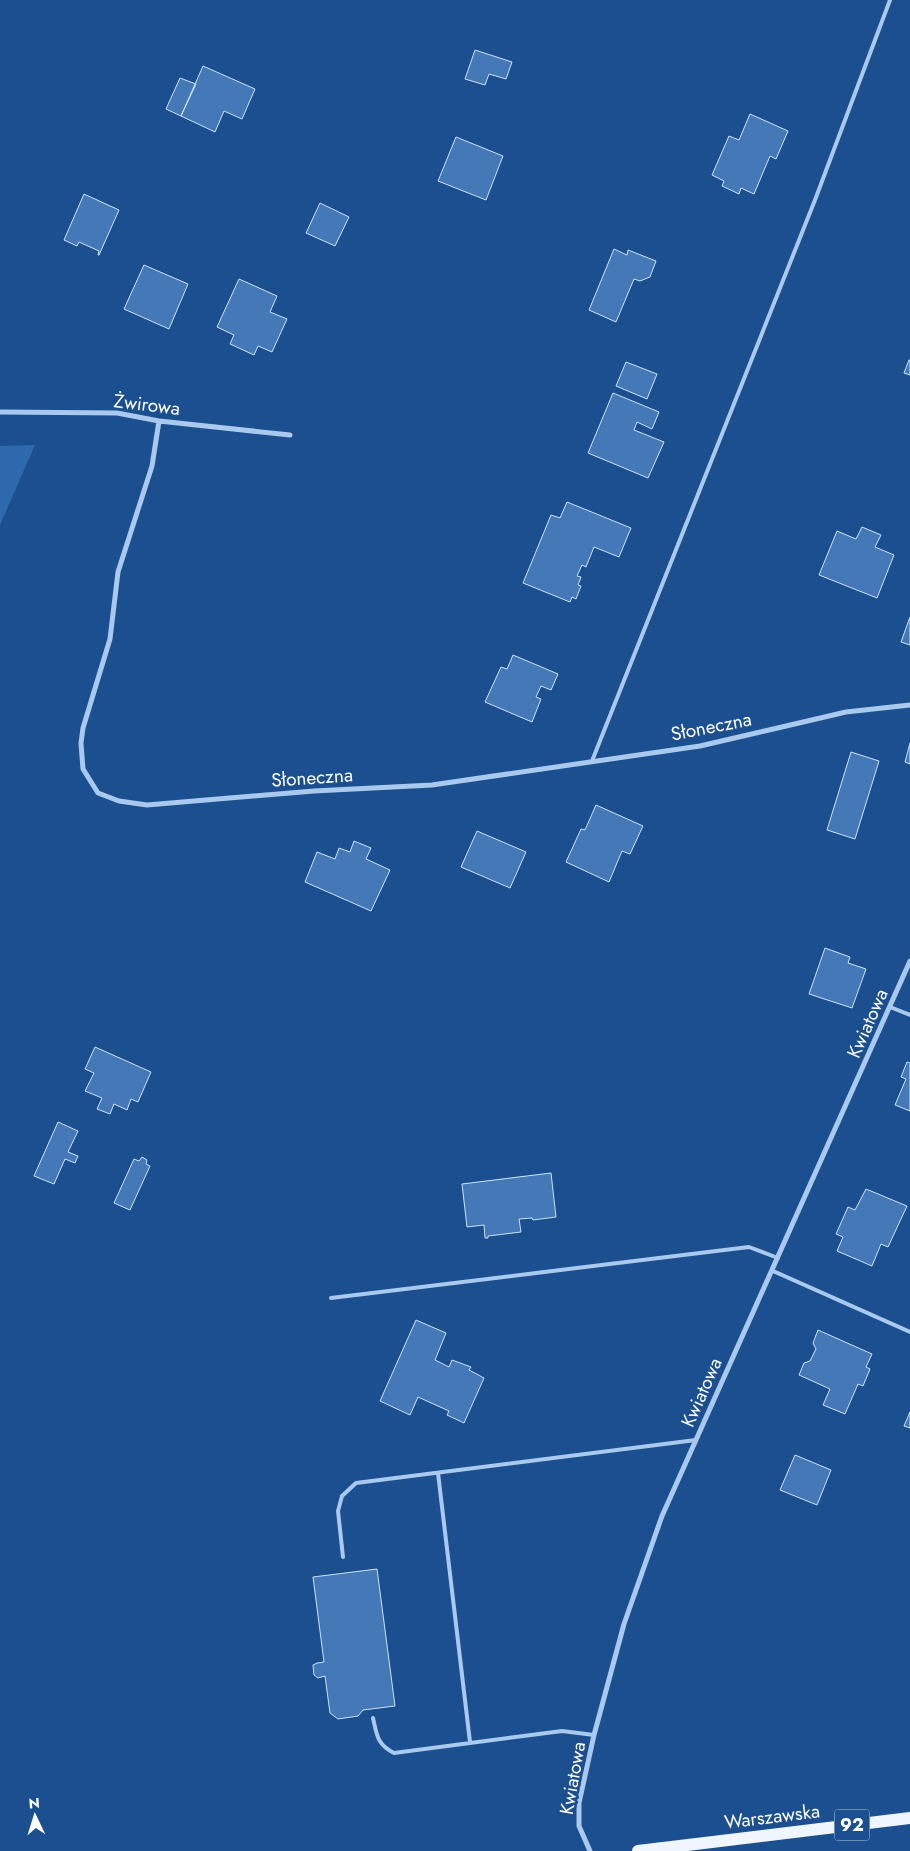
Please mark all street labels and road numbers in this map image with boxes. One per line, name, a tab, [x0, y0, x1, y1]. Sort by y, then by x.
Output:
street label: Żwirowa	[112, 387, 182, 422]
street label: Słoneczna	[668, 705, 754, 748]
street label: Słoneczna	[270, 761, 354, 794]
street label: Kwiatowa	[840, 984, 895, 1062]
street label: Kwiatowa	[674, 1353, 729, 1431]
street label: Kwiatowa	[553, 1740, 592, 1817]
street label: Warszawska	[723, 1797, 821, 1836]
road number: 92	[834, 1810, 870, 1840]

